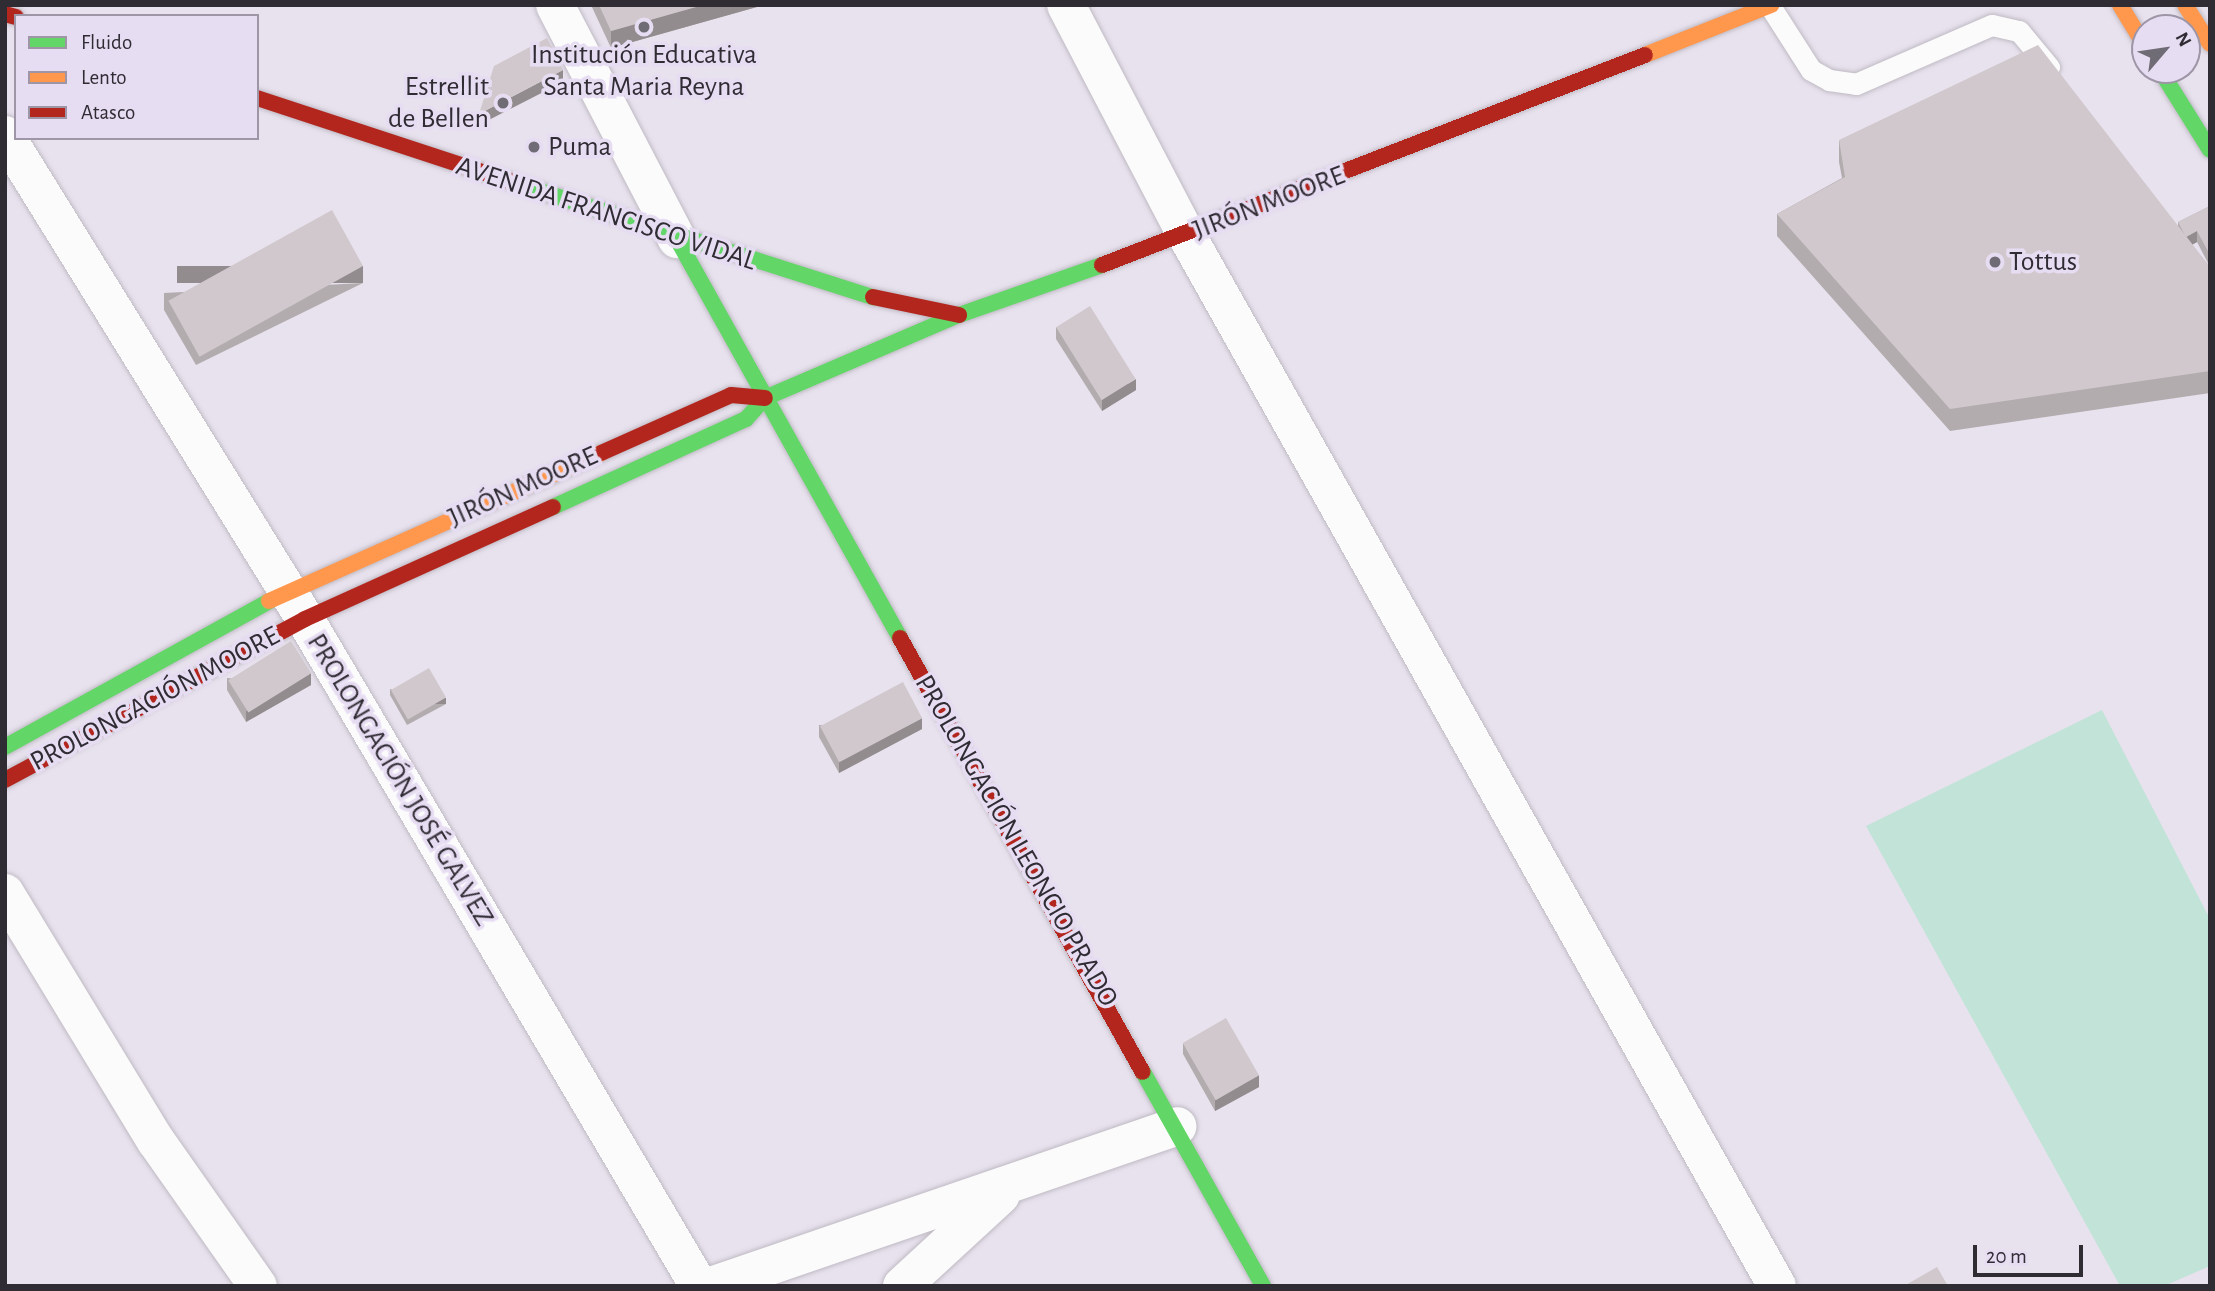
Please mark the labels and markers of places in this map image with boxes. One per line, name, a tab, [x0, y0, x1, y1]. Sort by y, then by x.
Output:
marker: Institución Educativa Santa Maria Reyna	[636, 19, 652, 35]
place label: Institución Educativa Santa Maria Reyna	[531, 38, 757, 104]
place label: Estrellit de Bellen	[388, 70, 489, 136]
marker: Estrellit de Bellen	[495, 95, 511, 111]
place label: Puma	[548, 130, 612, 164]
marker: Puma	[526, 139, 542, 155]
place label: Tottus	[2009, 245, 2077, 279]
marker: Tottus	[1987, 254, 2003, 270]

